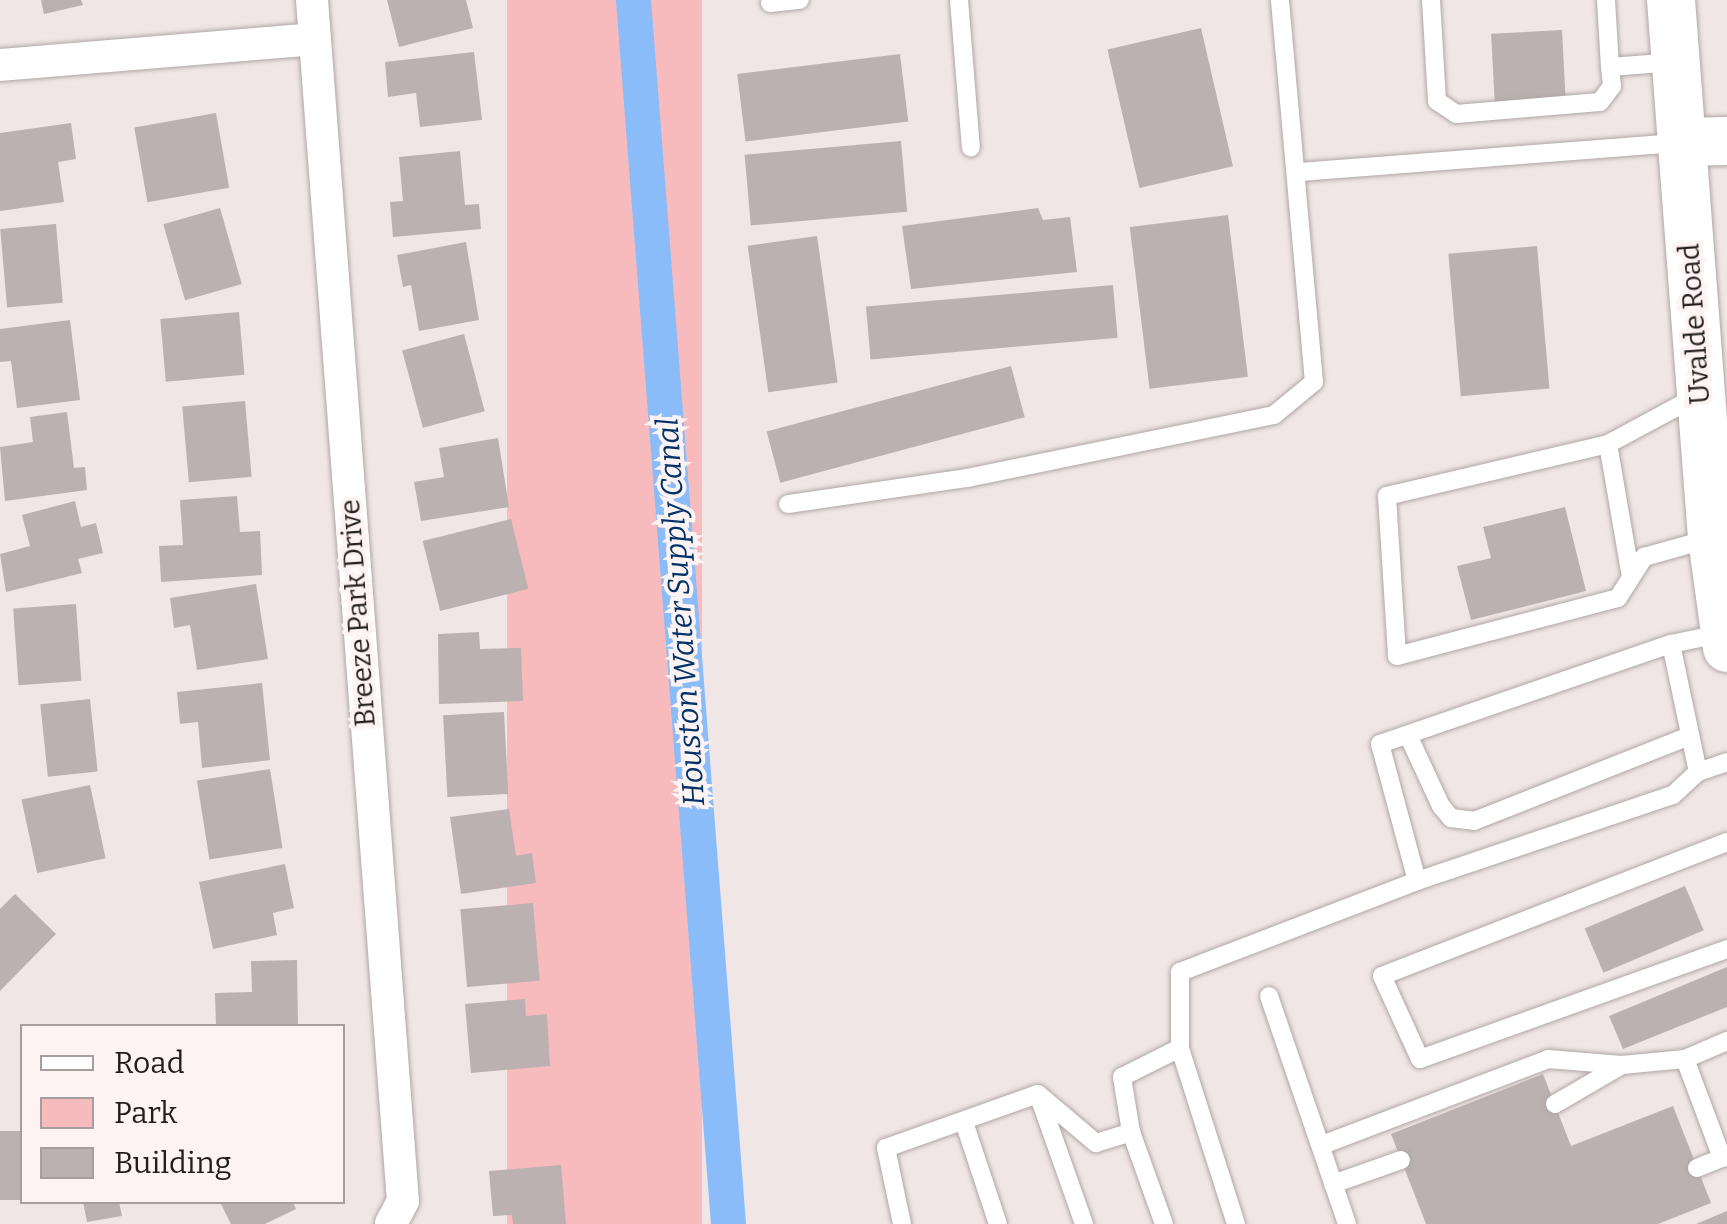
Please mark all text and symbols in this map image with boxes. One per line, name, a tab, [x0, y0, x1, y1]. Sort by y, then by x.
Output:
street label: Uvalde Road	[1673, 242, 1717, 406]
water label: Houston Water Supply Canal	[649, 417, 713, 807]
street label: Breeze Park Drive	[333, 498, 383, 728]
legend	[20, 1024, 345, 1204]
text: Road	[114, 1045, 185, 1081]
text: Park	[114, 1095, 177, 1131]
text: Building	[114, 1145, 232, 1181]

